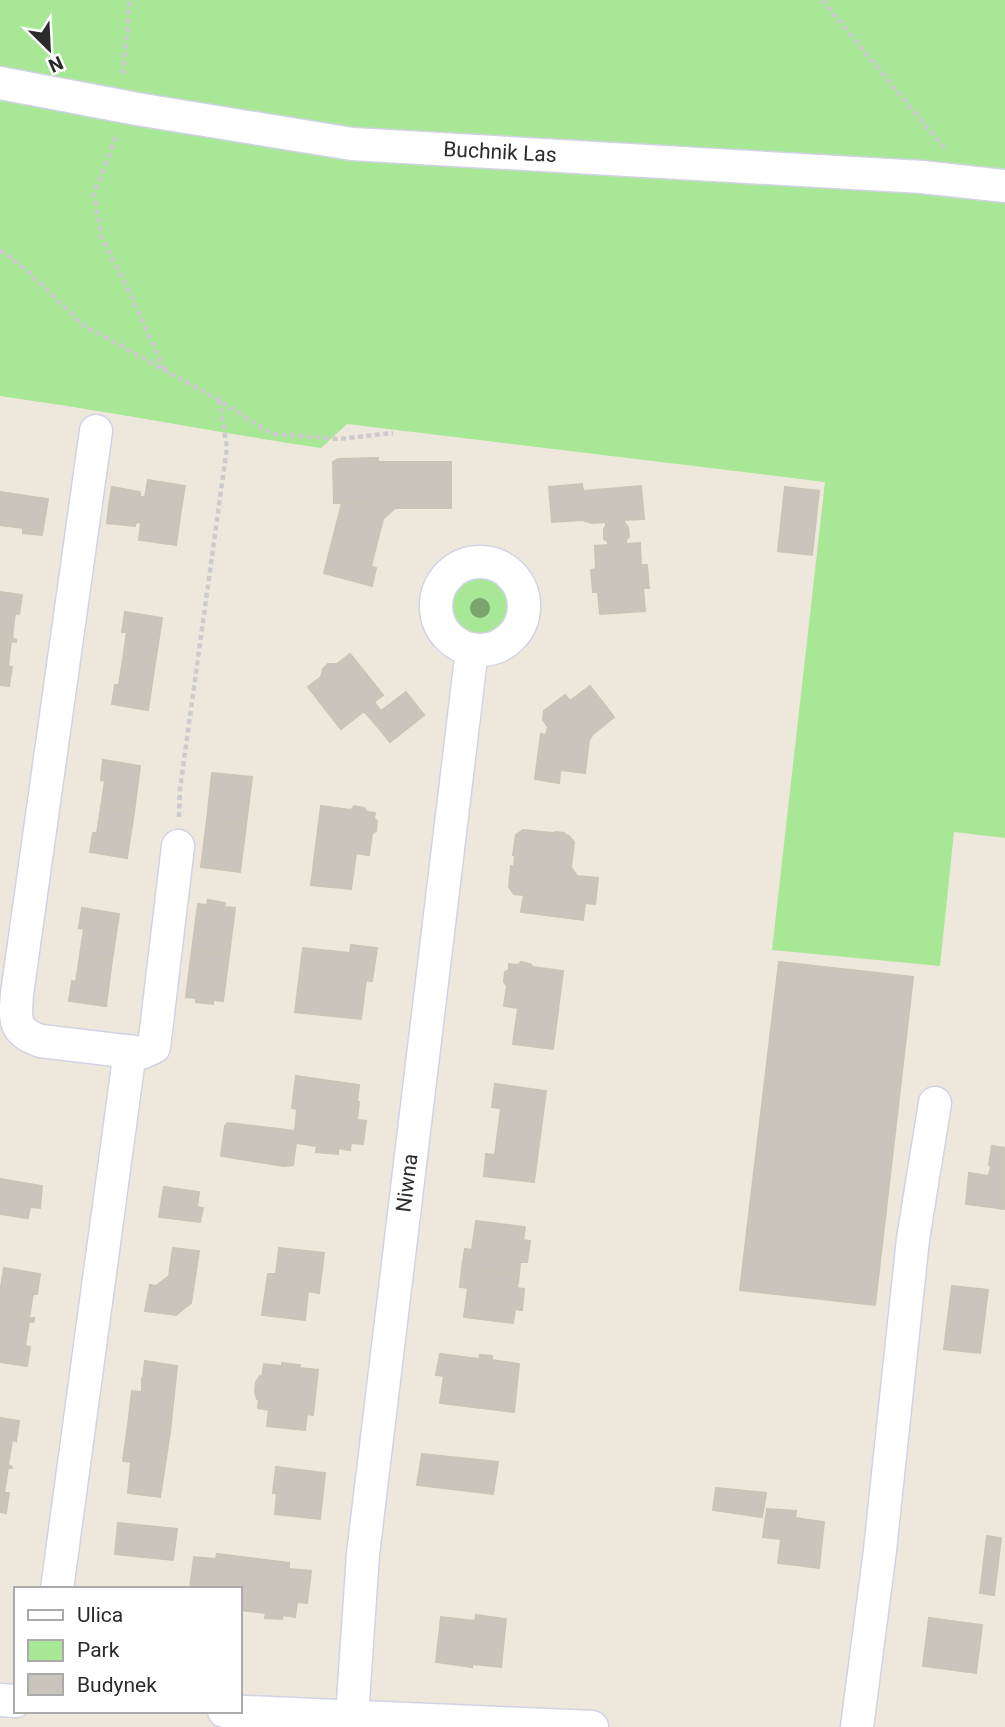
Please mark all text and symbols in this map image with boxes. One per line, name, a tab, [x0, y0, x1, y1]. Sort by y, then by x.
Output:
north arrow	[14, 14, 84, 84]
text: N	[45, 51, 67, 77]
street label: Buchnik Las	[443, 137, 557, 167]
street label: Niwna	[392, 1152, 422, 1214]
legend	[14, 1587, 242, 1713]
text: Ulica	[77, 1603, 123, 1627]
text: Park	[77, 1638, 120, 1662]
text: Budynek	[77, 1673, 157, 1697]

